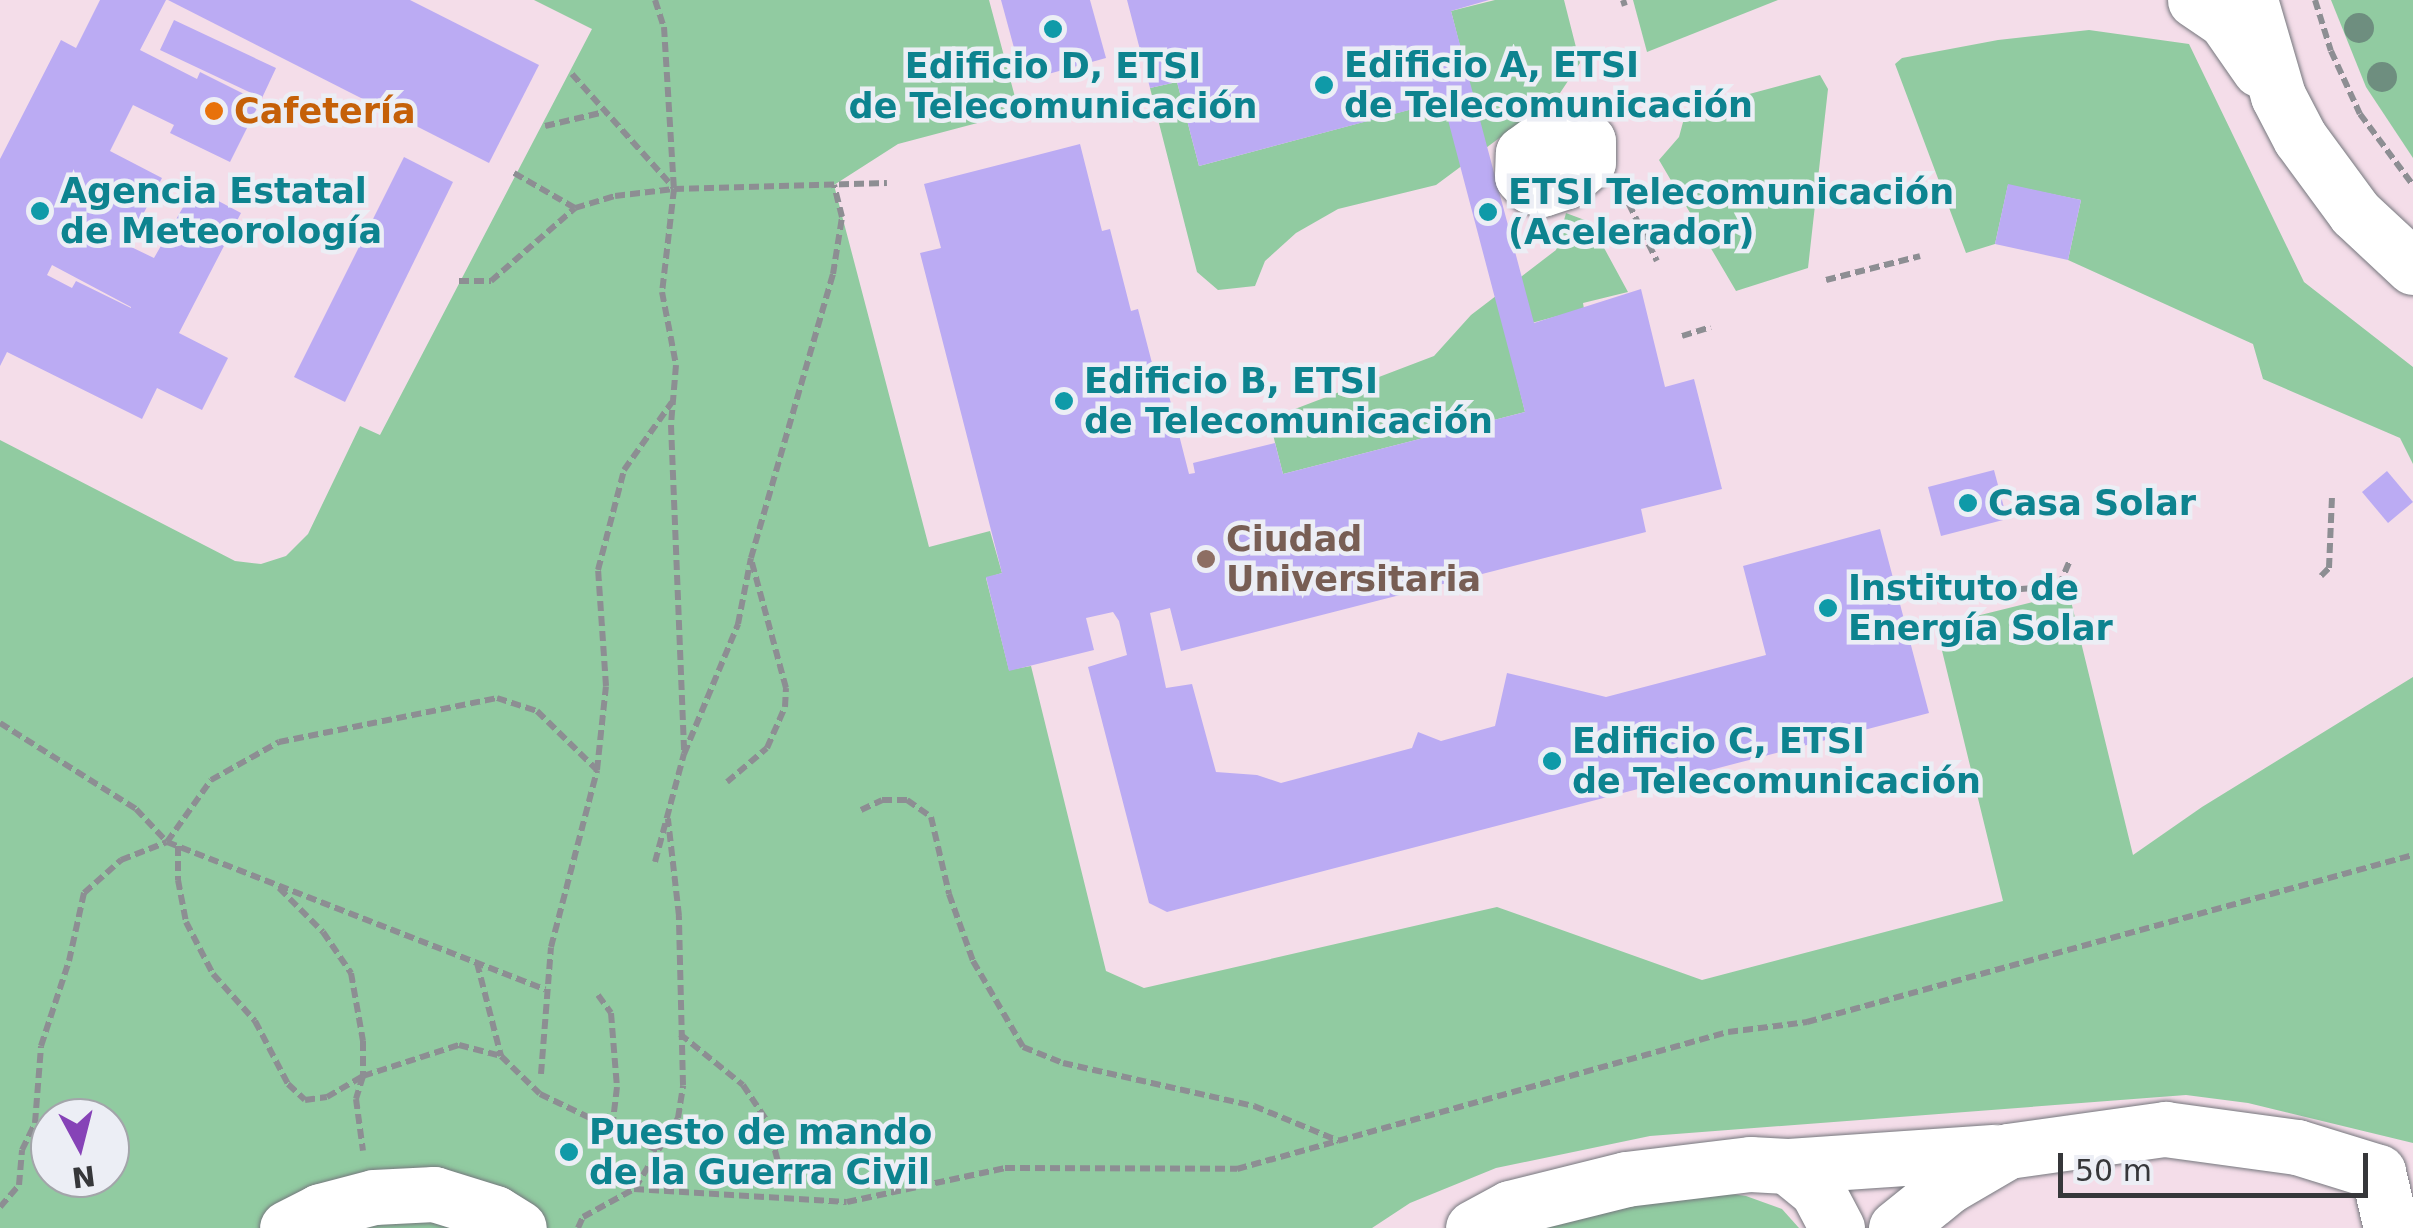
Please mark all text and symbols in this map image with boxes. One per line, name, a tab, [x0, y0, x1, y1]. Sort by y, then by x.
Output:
marker: Edificio D, ETSI de Telecomunicación	[1042, 18, 1064, 40]
place label: Edificio A, ETSI de Telecomunicación	[1344, 44, 1753, 126]
place label: Edificio D, ETSI de Telecomunicación	[849, 45, 1257, 127]
marker: Edificio A, ETSI de Telecomunicación	[1313, 74, 1335, 96]
place label: Cafetería	[234, 90, 416, 132]
marker: Cafetería	[203, 100, 225, 122]
place label: Agencia Estatal de Meteorología	[60, 170, 382, 252]
place label: ETSI Telecomunicación (Acelerador)	[1508, 171, 1954, 253]
marker: Agencia Estatal de Meteorología	[29, 200, 51, 222]
marker: ETSI Telecomunicación (Acelerador)	[1477, 201, 1499, 223]
place label: Edificio B, ETSI de Telecomunicación	[1084, 360, 1493, 442]
marker: Edificio B, ETSI de Telecomunicación	[1053, 390, 1075, 412]
place label: Casa Solar	[1988, 482, 2196, 524]
marker: Casa Solar	[1957, 492, 1979, 514]
place label: Ciudad Universitaria	[1226, 518, 1481, 600]
marker: Ciudad Universitaria	[1195, 548, 1217, 570]
place label: Instituto de Energía Solar	[1848, 567, 2113, 649]
marker: Instituto de Energía Solar	[1817, 597, 1839, 619]
place label: Edificio C, ETSI de Telecomunicación	[1572, 720, 1981, 802]
marker: Edificio C, ETSI de Telecomunicación	[1541, 750, 1563, 772]
north arrow	[30, 1098, 130, 1198]
place label: Puesto de mando de la Guerra Civil	[589, 1111, 932, 1193]
scale bar	[2063, 1133, 2373, 1195]
marker: Puesto de mando de la Guerra Civil	[558, 1141, 580, 1163]
text: 50 m	[2075, 1153, 2152, 1188]
text: N	[70, 1158, 97, 1194]

